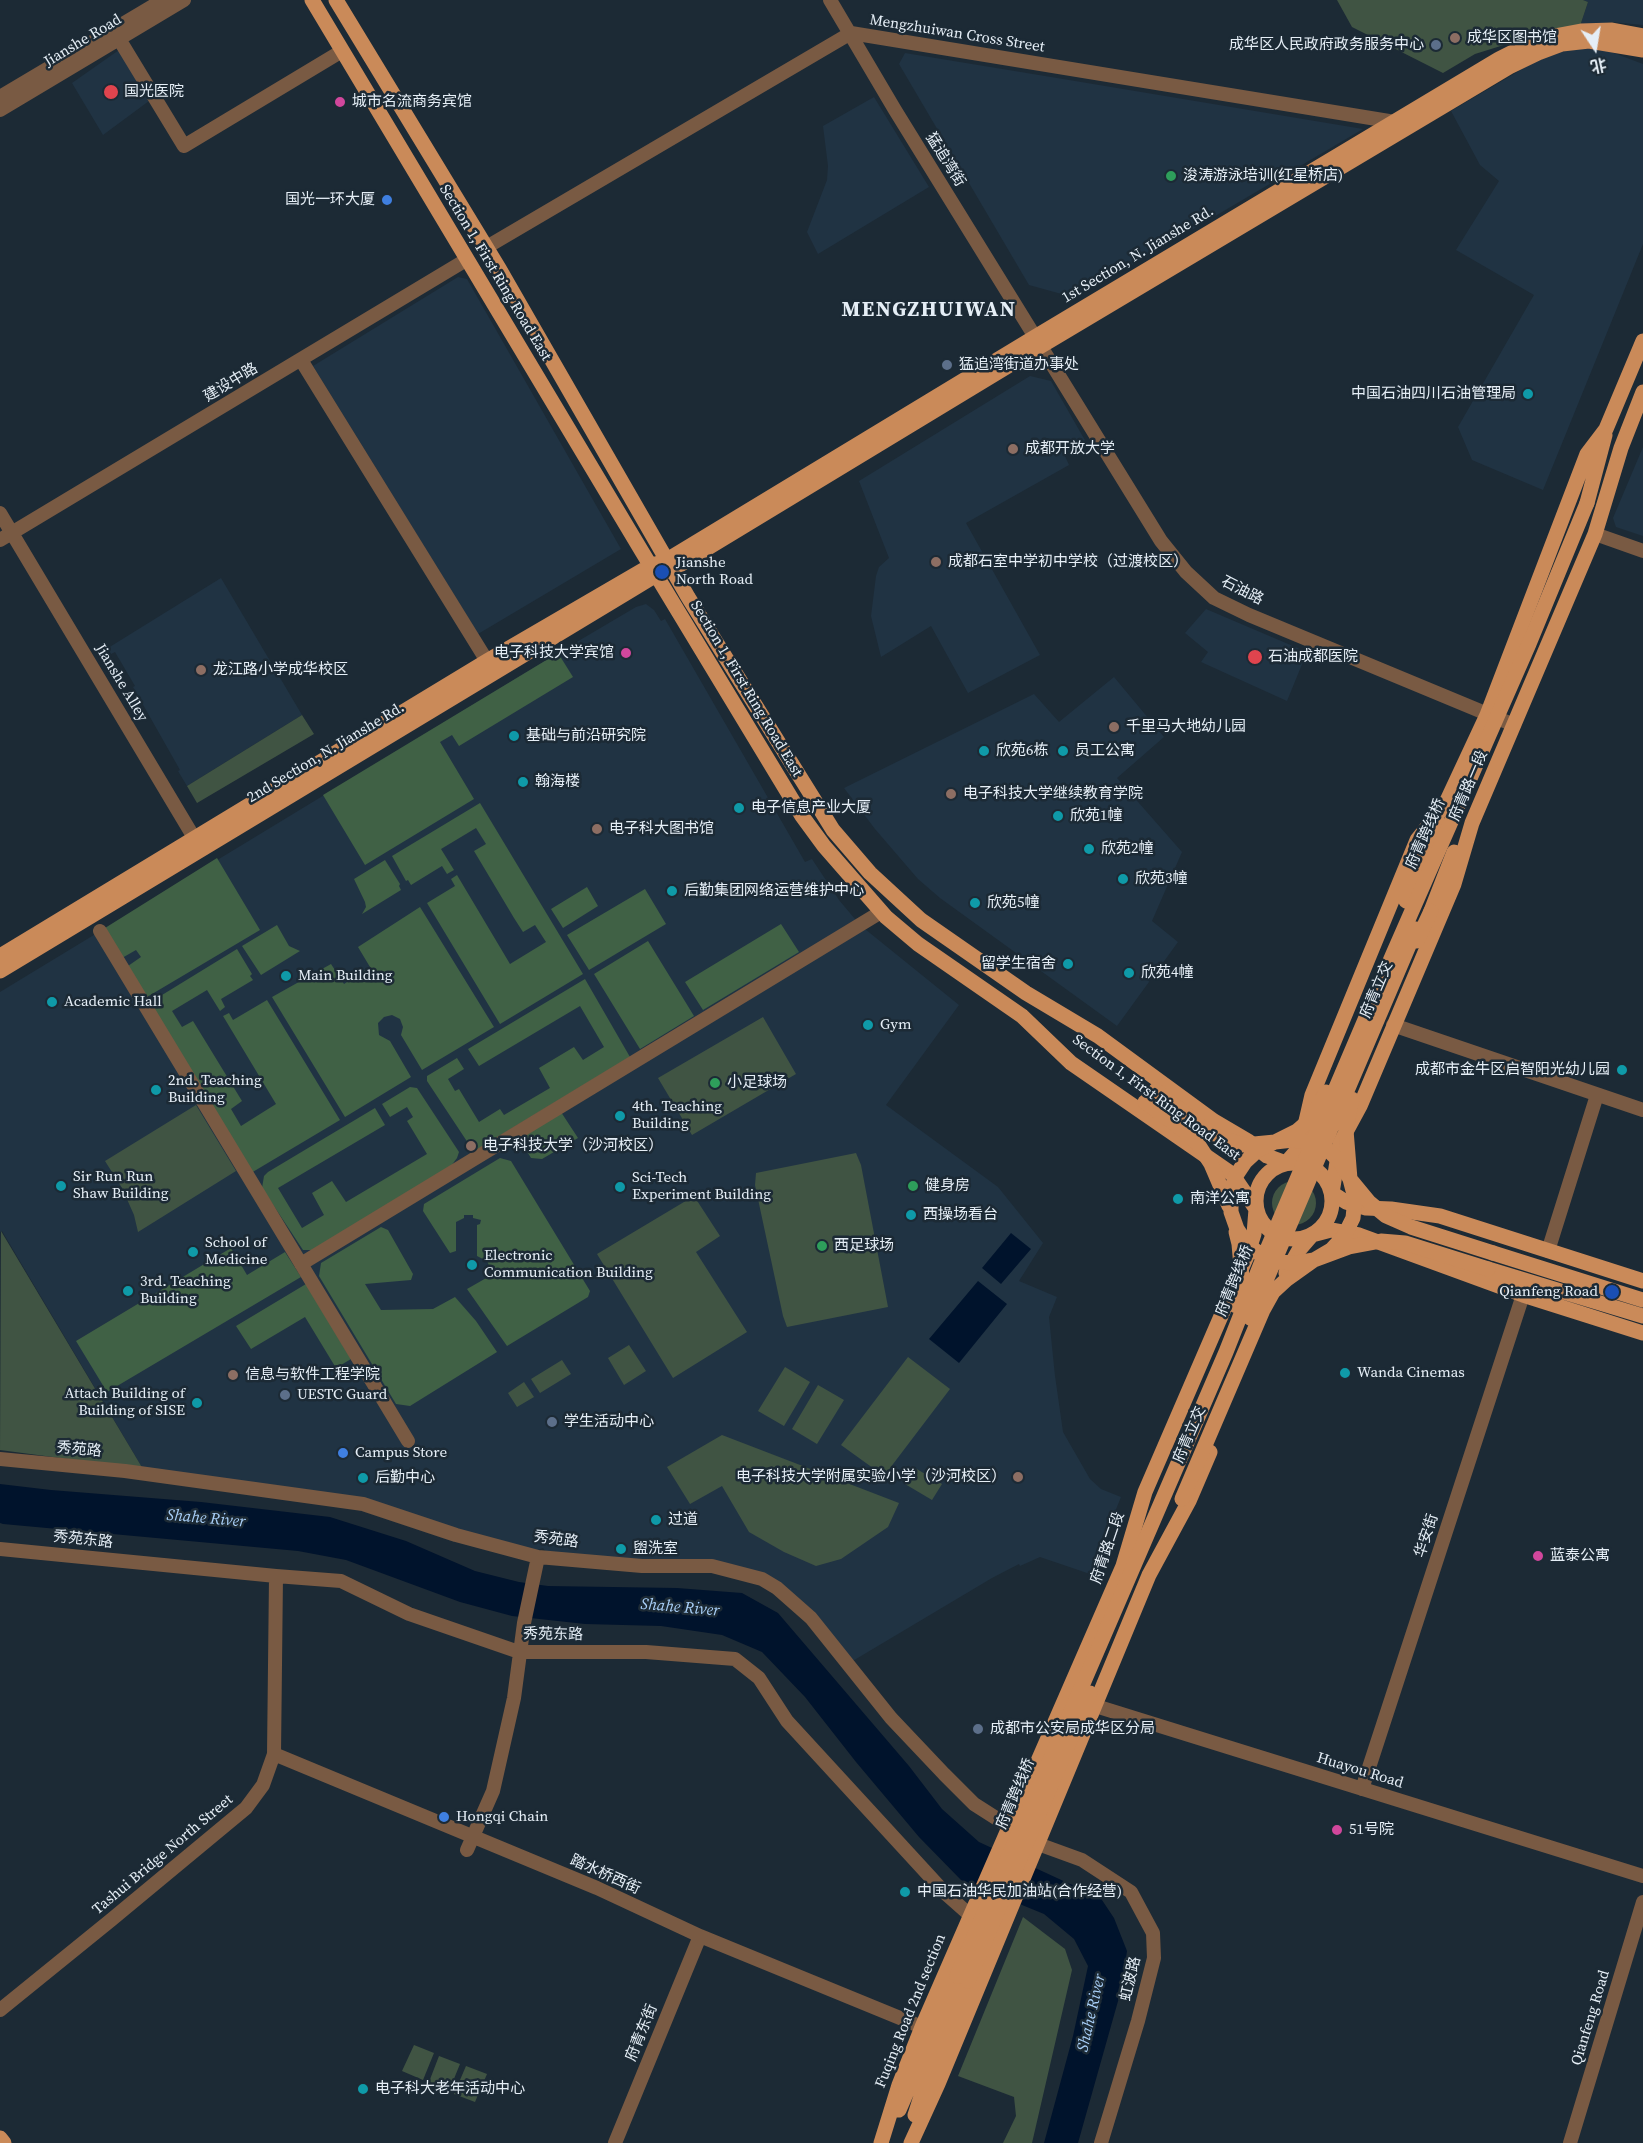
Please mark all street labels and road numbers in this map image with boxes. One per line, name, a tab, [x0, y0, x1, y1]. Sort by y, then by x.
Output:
street label: Jianshe Road	[41, 11, 125, 71]
street label: Mengzhuiwan Cross Street	[868, 11, 1046, 57]
street label: 猛追湾街	[921, 130, 969, 190]
street label: Section 1, First Ring Road East	[435, 182, 555, 364]
street label: 1st Section, N. Jianshe Rd.	[1059, 202, 1217, 308]
street label: 建设中路	[201, 360, 261, 406]
street label: 石油路	[1218, 573, 1266, 609]
street label: Section 1, First Ring Road East	[686, 598, 806, 780]
street label: Jianshe Alley	[91, 641, 151, 725]
street label: 2nd Section, N. Jianshe Rd.	[244, 699, 408, 807]
street label: 府青路一段	[1446, 748, 1492, 824]
street label: 府青跨线桥	[1403, 796, 1449, 872]
street label: 府青立交	[1357, 959, 1397, 1021]
street label: Section 1, First Ring Road East	[1069, 1031, 1243, 1165]
street label: 府青跨线桥	[1213, 1243, 1257, 1319]
street label: 府青立交	[1170, 1404, 1210, 1466]
street label: 秀苑路	[56, 1439, 102, 1461]
street label: 府青路二段	[1087, 1510, 1129, 1586]
street label: 华安街	[1411, 1512, 1443, 1560]
street label: 秀苑东路	[52, 1528, 114, 1552]
street label: 秀苑路	[532, 1528, 580, 1552]
street label: 秀苑东路	[523, 1625, 583, 1645]
street label: Huayou Road	[1315, 1749, 1405, 1793]
street label: 府青跨线桥	[993, 1756, 1039, 1832]
street label: Tashui Bridge North Street	[89, 1791, 237, 1919]
street label: 踏水桥西街	[567, 1852, 643, 1898]
street label: Fuqing Road 2nd section	[872, 1931, 950, 2091]
street label: 虹波路	[1117, 1955, 1145, 2003]
street label: Qianfeng Road	[1568, 1968, 1614, 2068]
street label: 府青东街	[622, 2002, 662, 2064]

